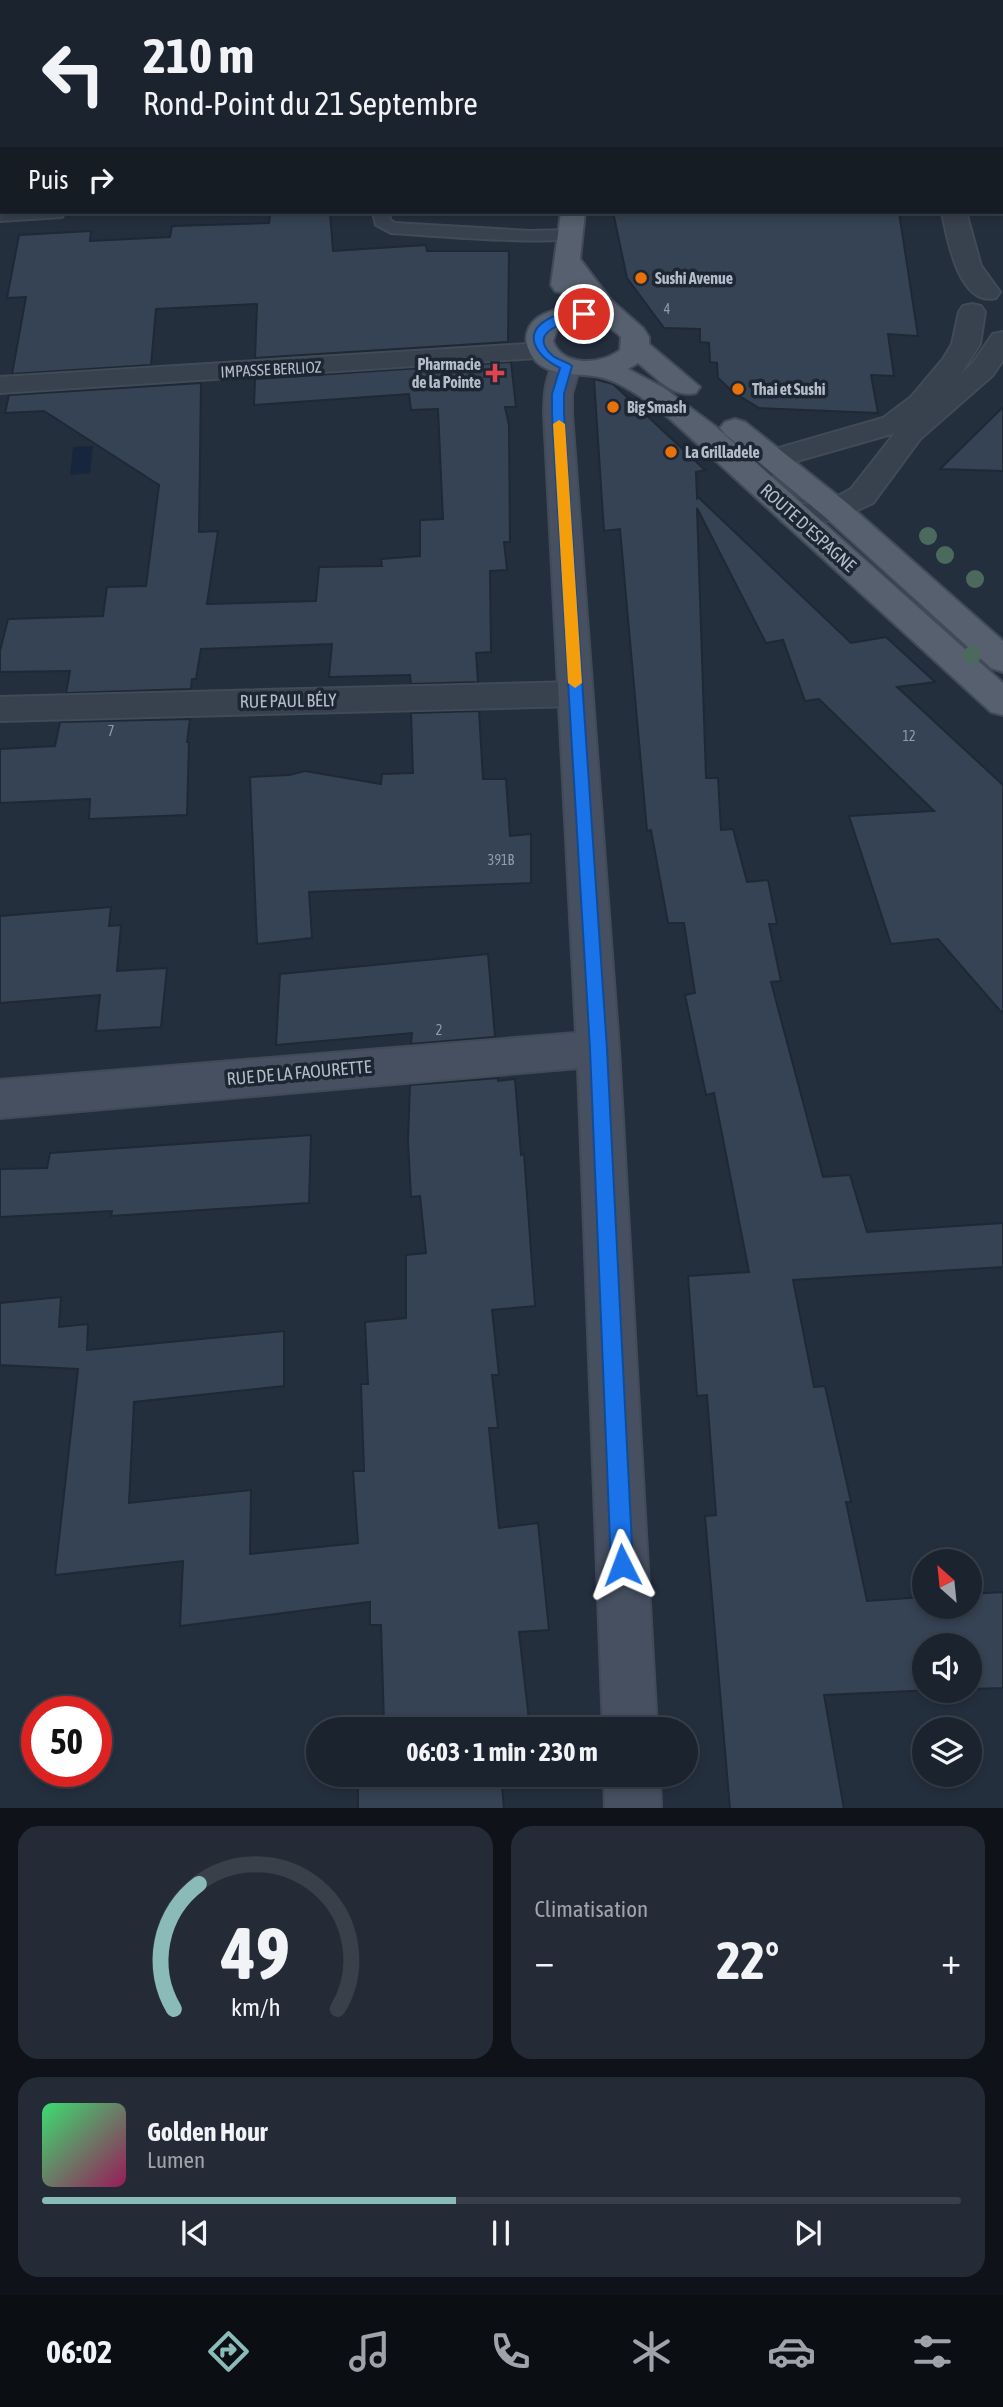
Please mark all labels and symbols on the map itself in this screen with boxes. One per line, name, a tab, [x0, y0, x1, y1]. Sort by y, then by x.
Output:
place label: Sushi Avenue	[655, 269, 733, 287]
marker: Sushi Avenue	[633, 270, 649, 286]
pin	[554, 284, 614, 344]
house number: 4	[664, 301, 671, 317]
place label: Pharmacie de la Pointe	[412, 355, 481, 391]
street label: IMPASSE BERLIOZ	[220, 357, 322, 381]
marker: Pharmacie de la Pointe	[487, 365, 503, 381]
place label: Thai et Sushi	[752, 380, 826, 398]
marker: Thai et Sushi	[730, 381, 746, 397]
place label: Big Smash	[627, 398, 687, 416]
marker: Big Smash	[605, 399, 621, 415]
place label: La Grilladele	[685, 443, 760, 461]
marker: La Grilladele	[663, 444, 679, 460]
street label: ROUTE D'ESPAGNE	[756, 479, 861, 576]
street label: RUE PAUL BÉLY	[239, 689, 336, 712]
house number: 7	[108, 723, 114, 739]
house number: 12	[902, 728, 916, 744]
house number: 391B	[488, 852, 515, 868]
house number: 2	[436, 1022, 442, 1038]
street label: RUE DE LA FAOURETTE	[226, 1056, 373, 1089]
position arrow	[585, 1528, 659, 1602]
north arrow	[912, 1549, 982, 1619]
speed limit sign: 50	[21, 1696, 112, 1787]

